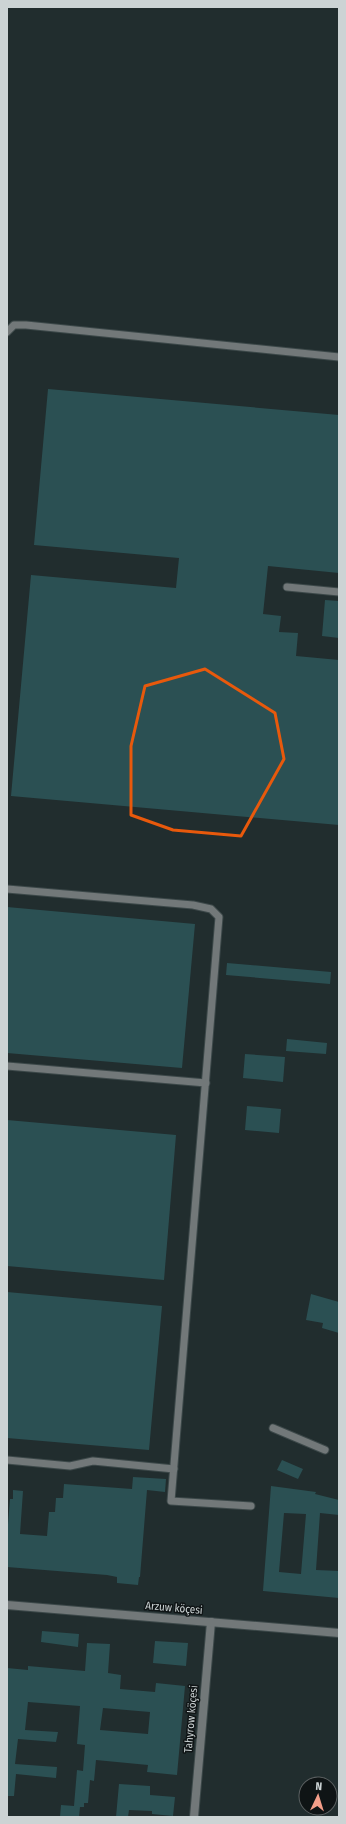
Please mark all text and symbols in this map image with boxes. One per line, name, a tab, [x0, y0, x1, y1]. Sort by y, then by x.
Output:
street label: Arzuw köçesi	[145, 1599, 203, 1617]
street label: Tahyrow köçesi	[182, 1684, 200, 1753]
north arrow	[298, 1776, 338, 1816]
text: N	[315, 1780, 322, 1793]

